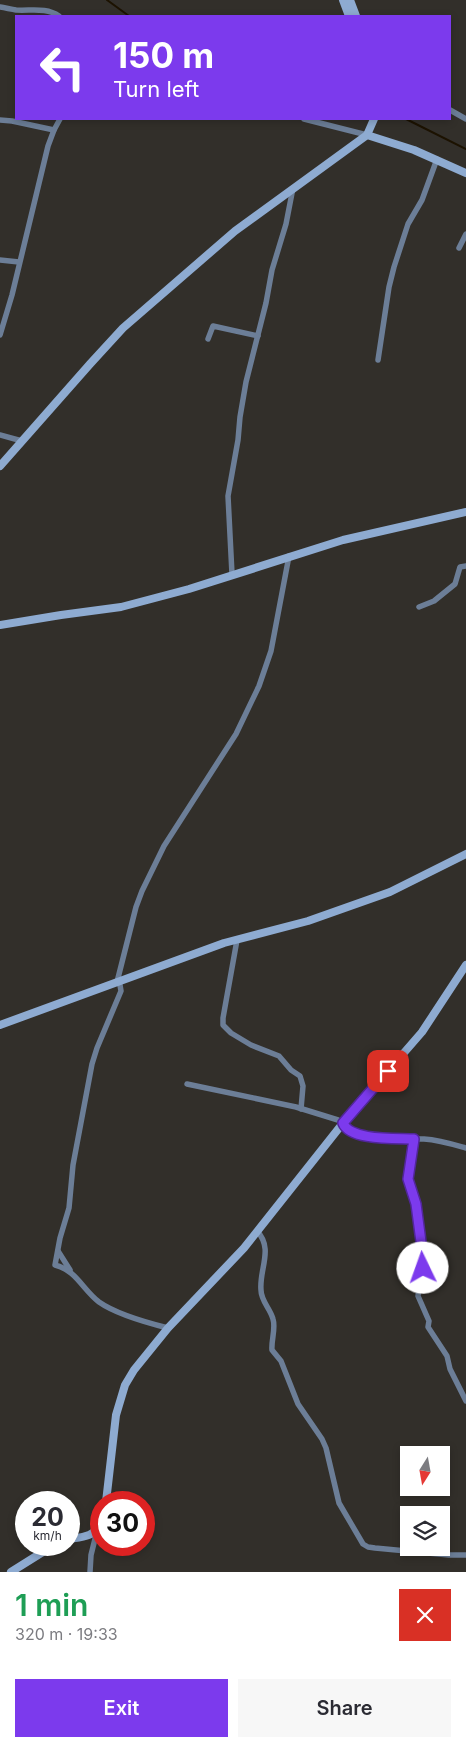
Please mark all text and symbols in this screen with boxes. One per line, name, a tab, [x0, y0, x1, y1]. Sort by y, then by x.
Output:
text: 150 m	[113, 34, 214, 76]
icon: left	[30, 35, 95, 100]
text: Turn left	[113, 76, 199, 102]
pin	[367, 1050, 409, 1092]
icon: arrive	[374, 1057, 402, 1085]
position arrow	[396, 1241, 448, 1293]
north arrow	[400, 1446, 450, 1496]
map controls	[400, 1446, 450, 1556]
speed limit sign: 30	[90, 1491, 155, 1556]
text: 20	[31, 1502, 64, 1532]
button: layers	[400, 1506, 450, 1556]
text: km/h	[33, 1528, 62, 1543]
text: 1 min	[15, 1587, 88, 1623]
button: close	[399, 1589, 451, 1641]
text: 320 m · 19:33	[15, 1624, 118, 1644]
button: Exit	[15, 1679, 228, 1737]
button: Share	[238, 1679, 451, 1737]

